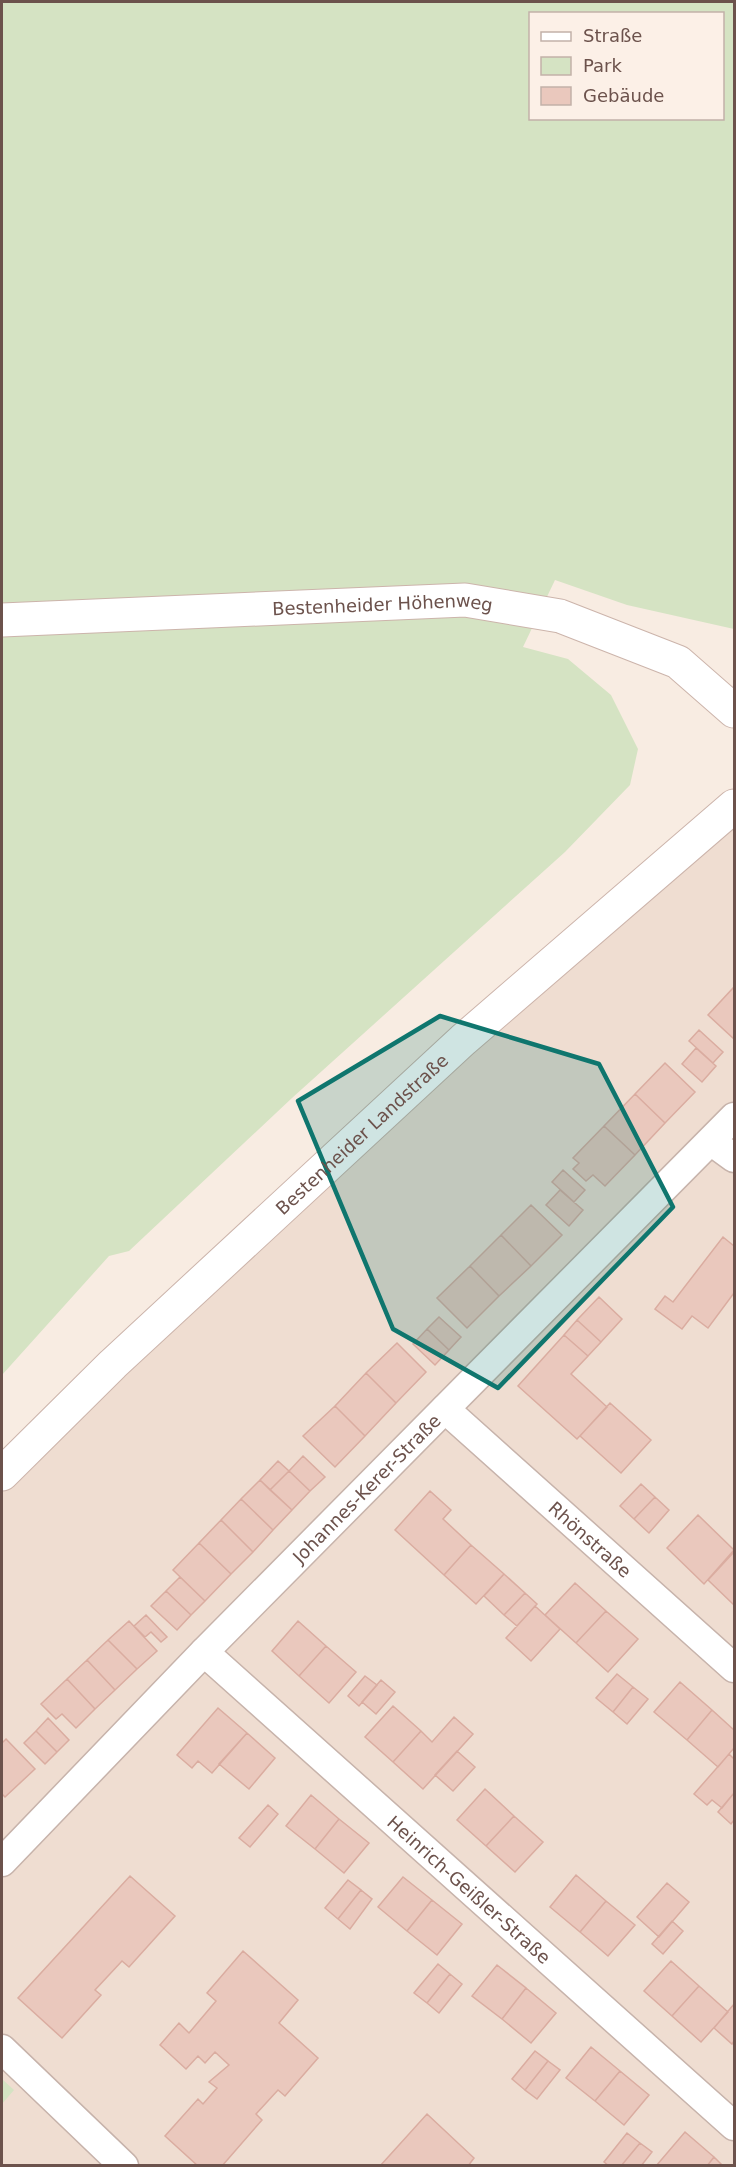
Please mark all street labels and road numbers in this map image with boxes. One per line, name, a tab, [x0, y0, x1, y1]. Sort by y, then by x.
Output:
street label: Bestenheider Höhenweg	[272, 589, 495, 619]
street label: Bestenheider Landstraße	[271, 1049, 452, 1219]
street label: Johannes-Kerer-Straße	[287, 1409, 444, 1568]
street label: Rhönstraße	[545, 1497, 636, 1582]
street label: Heinrich-Geißler-Straße	[384, 1811, 555, 1968]

